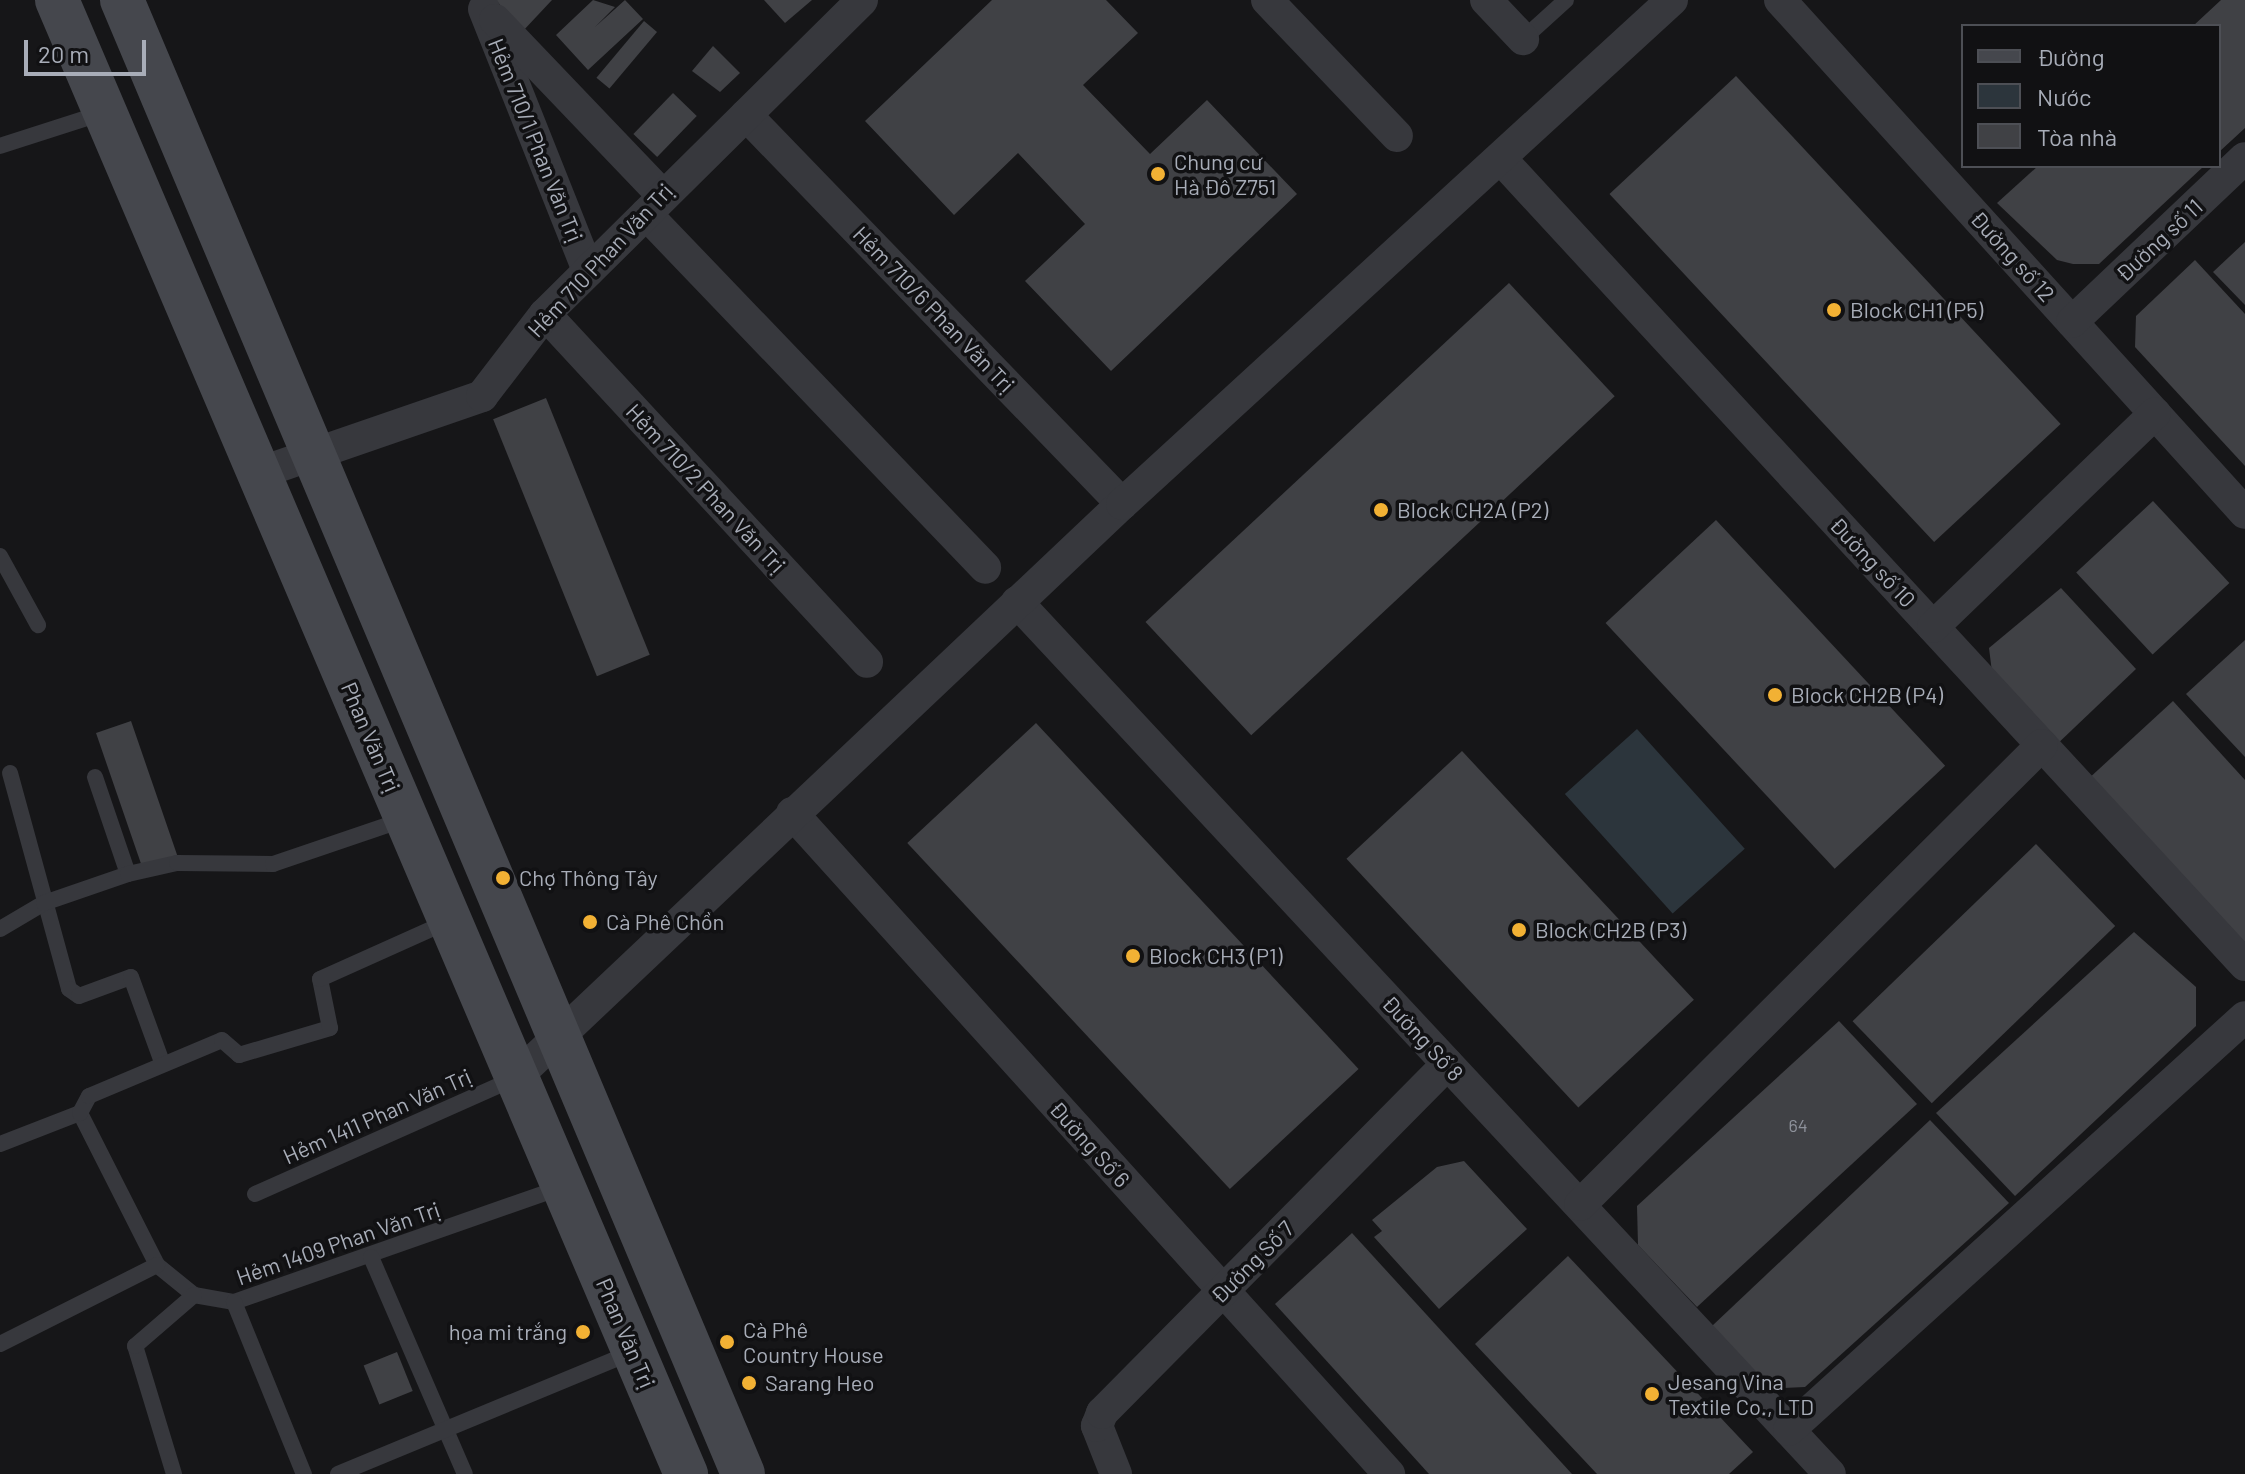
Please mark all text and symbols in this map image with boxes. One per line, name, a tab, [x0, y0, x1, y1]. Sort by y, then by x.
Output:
scale bar	[28, 24, 150, 74]
legend	[1961, 24, 2221, 168]
street label: Hẻm 710/1 Phan Văn Trị	[483, 34, 589, 246]
text: 20 m	[38, 39, 89, 68]
text: Đường	[2037, 42, 2105, 71]
text: Nước	[2037, 82, 2092, 111]
text: Tòa nhà	[2037, 122, 2117, 151]
place label: Chung cư Hà Đô Z751	[1174, 148, 1276, 200]
marker: Chung cư Hà Đô Z751	[1149, 165, 1167, 183]
street label: Hẻm 710 Phan Văn Trị	[522, 178, 678, 342]
street label: Đường số 11	[2110, 193, 2208, 287]
street label: Đường số 12	[1965, 205, 2061, 307]
street label: Hẻm 710/6 Phan Văn Trị	[848, 220, 1020, 398]
place label: Block CH1 (P5)	[1850, 297, 1983, 323]
marker: Block CH1 (P5)	[1825, 301, 1843, 319]
street label: Hẻm 710/2 Phan Văn Trị	[621, 398, 791, 578]
place label: Block CH2A (P2)	[1397, 497, 1548, 523]
marker: Block CH2A (P2)	[1372, 501, 1390, 519]
street label: Đường số 10	[1825, 512, 1921, 612]
street label: Phan Văn Trị	[336, 678, 406, 796]
place label: Block CH2B (P4)	[1791, 682, 1943, 708]
marker: Block CH2B (P4)	[1766, 686, 1784, 704]
place label: Chợ Thông Tây	[519, 865, 658, 891]
marker: Chợ Thông Tây	[494, 869, 512, 887]
place label: Cà Phê Chồn	[606, 909, 724, 935]
marker: Cà Phê Chồn	[581, 913, 599, 931]
place label: Block CH2B (P3)	[1535, 917, 1686, 943]
marker: Block CH2B (P3)	[1510, 921, 1528, 939]
place label: Block CH3 (P1)	[1149, 943, 1282, 969]
marker: Block CH3 (P1)	[1124, 947, 1142, 965]
street label: Đường Số 8	[1377, 990, 1469, 1086]
street label: Hẻm 1411 Phan Văn Trị	[279, 1063, 475, 1169]
street label: Đường Số 6	[1044, 1095, 1136, 1193]
house number: 64	[1788, 1114, 1808, 1136]
street label: Hẻm 1409 Phan Văn Trị	[233, 1196, 443, 1290]
street label: Đường Số 7	[1205, 1215, 1299, 1309]
street label: Phan Văn Trị	[591, 1274, 661, 1392]
place label: Cà Phê Country House	[743, 1316, 884, 1368]
place label: họa mi trắng	[449, 1319, 567, 1345]
marker: họa mi trắng	[574, 1323, 592, 1341]
marker: Cà Phê Country House	[718, 1333, 736, 1351]
place label: Jesang Vina Textile Co., LTD	[1668, 1368, 1814, 1420]
place label: Sarang Heo	[765, 1370, 874, 1396]
marker: Sarang Heo	[740, 1374, 758, 1392]
marker: Jesang Vina Textile Co., LTD	[1643, 1385, 1661, 1403]

